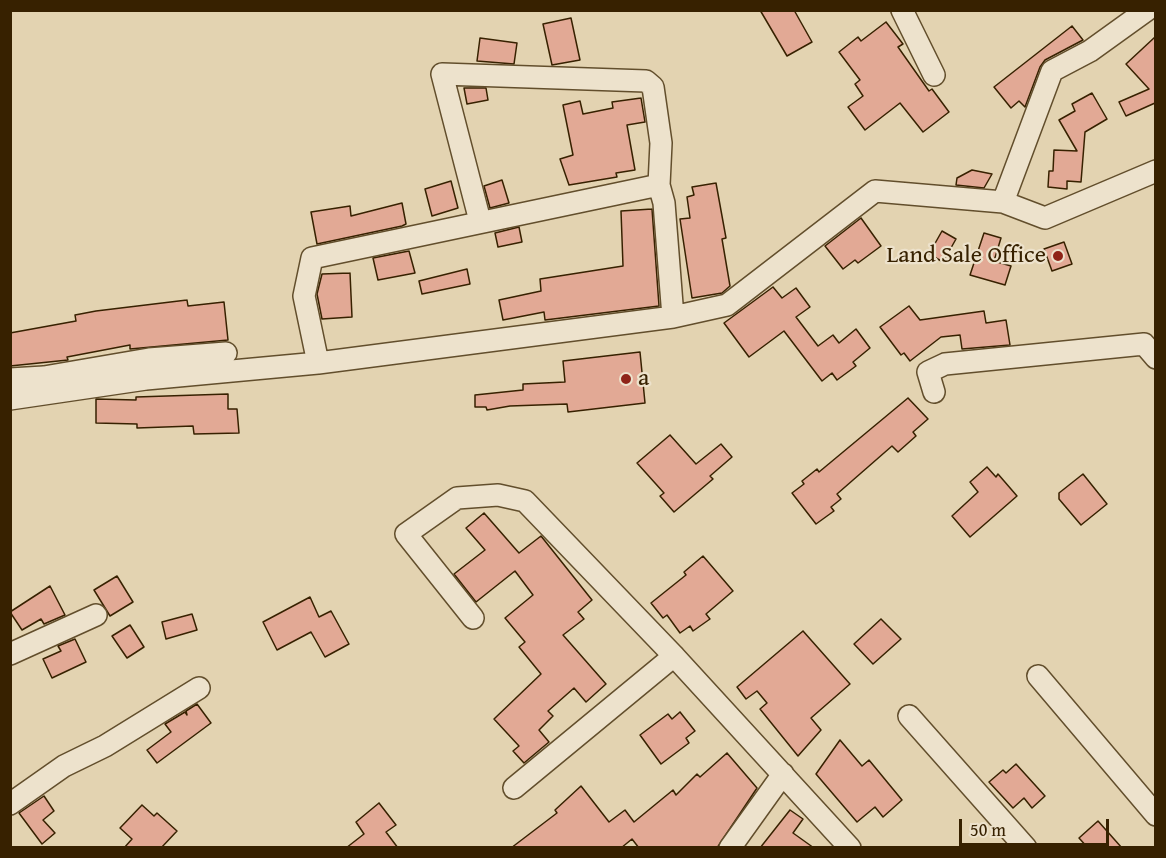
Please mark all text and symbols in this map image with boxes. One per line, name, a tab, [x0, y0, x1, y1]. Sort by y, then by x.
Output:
place label: Land Sale Office	[886, 242, 1046, 270]
marker: Land Sale Office	[1051, 249, 1065, 263]
place label: a	[638, 365, 649, 393]
marker: a	[619, 372, 633, 386]
scale bar	[962, 807, 1112, 845]
text: 50 m	[970, 816, 1006, 843]

